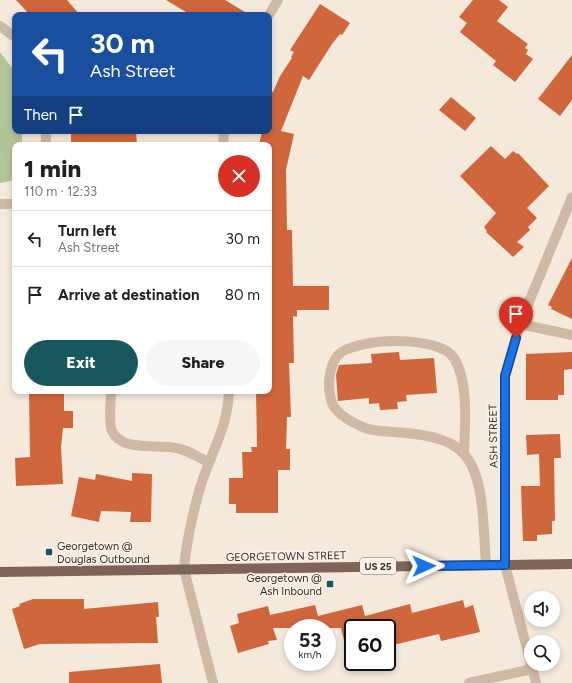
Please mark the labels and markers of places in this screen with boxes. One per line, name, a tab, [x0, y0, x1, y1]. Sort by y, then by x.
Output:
pin	[499, 297, 533, 338]
place label: Georgetown @ Douglas Outbound	[57, 540, 150, 566]
marker: Georgetown @ Douglas Outbound	[44, 547, 54, 557]
place label: Georgetown @ Ash Inbound	[246, 572, 322, 598]
marker: Georgetown @ Ash Inbound	[325, 579, 335, 589]

